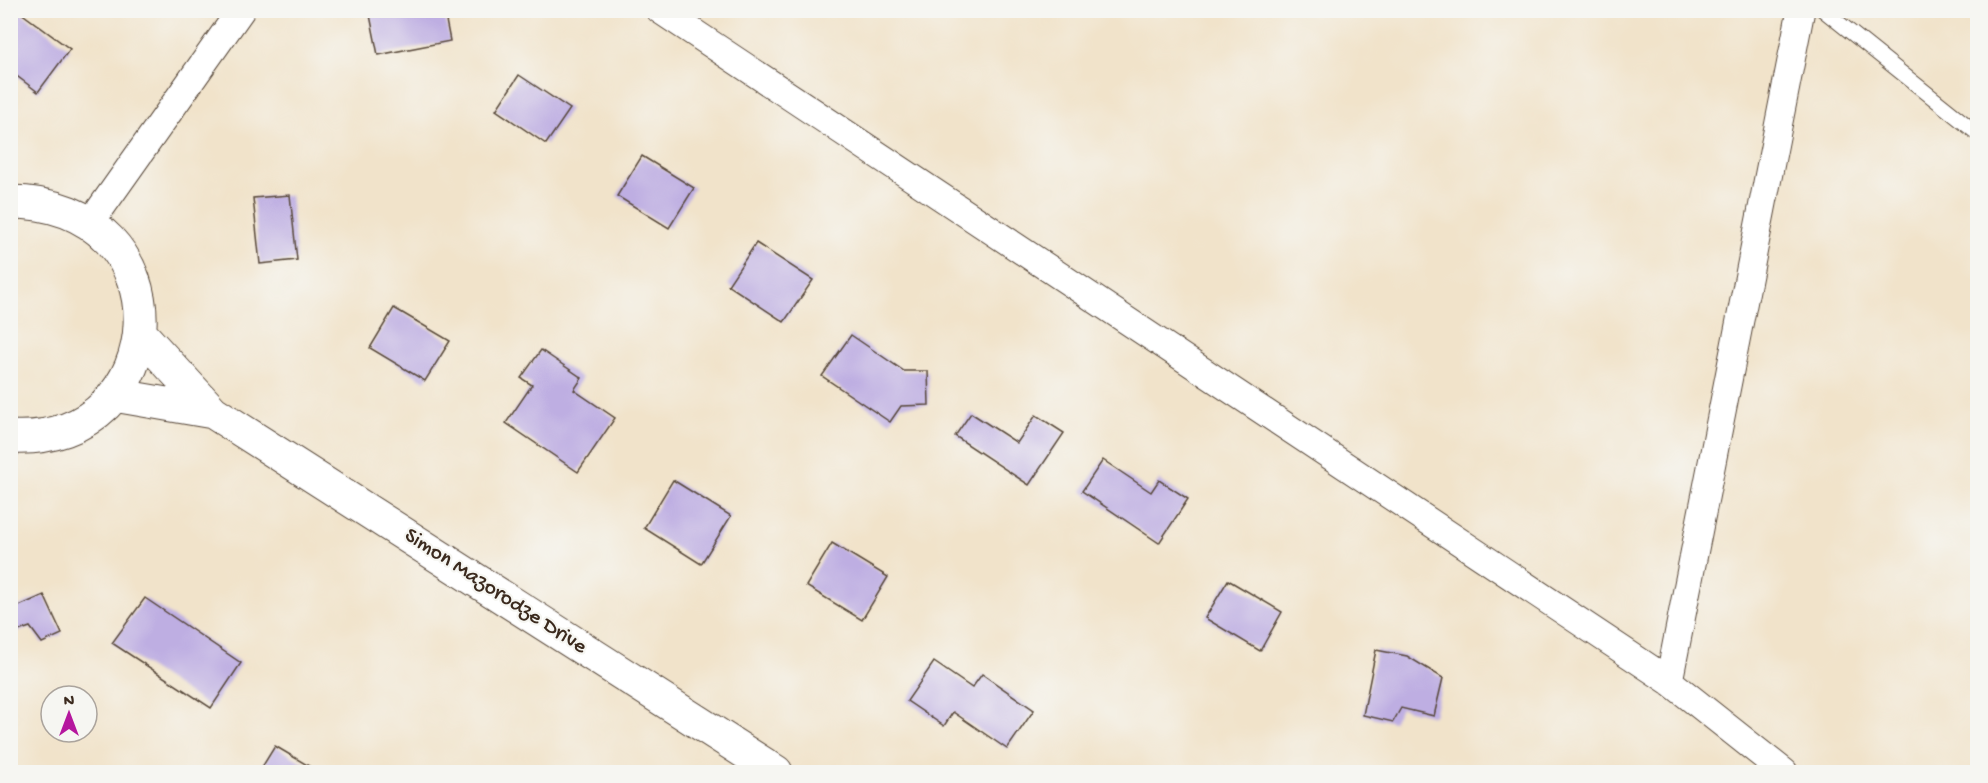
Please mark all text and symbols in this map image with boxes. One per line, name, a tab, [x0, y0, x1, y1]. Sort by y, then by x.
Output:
street label: Simon Mazorodze Drive	[399, 523, 592, 661]
north arrow	[39, 684, 99, 744]
text: N	[64, 693, 75, 712]

